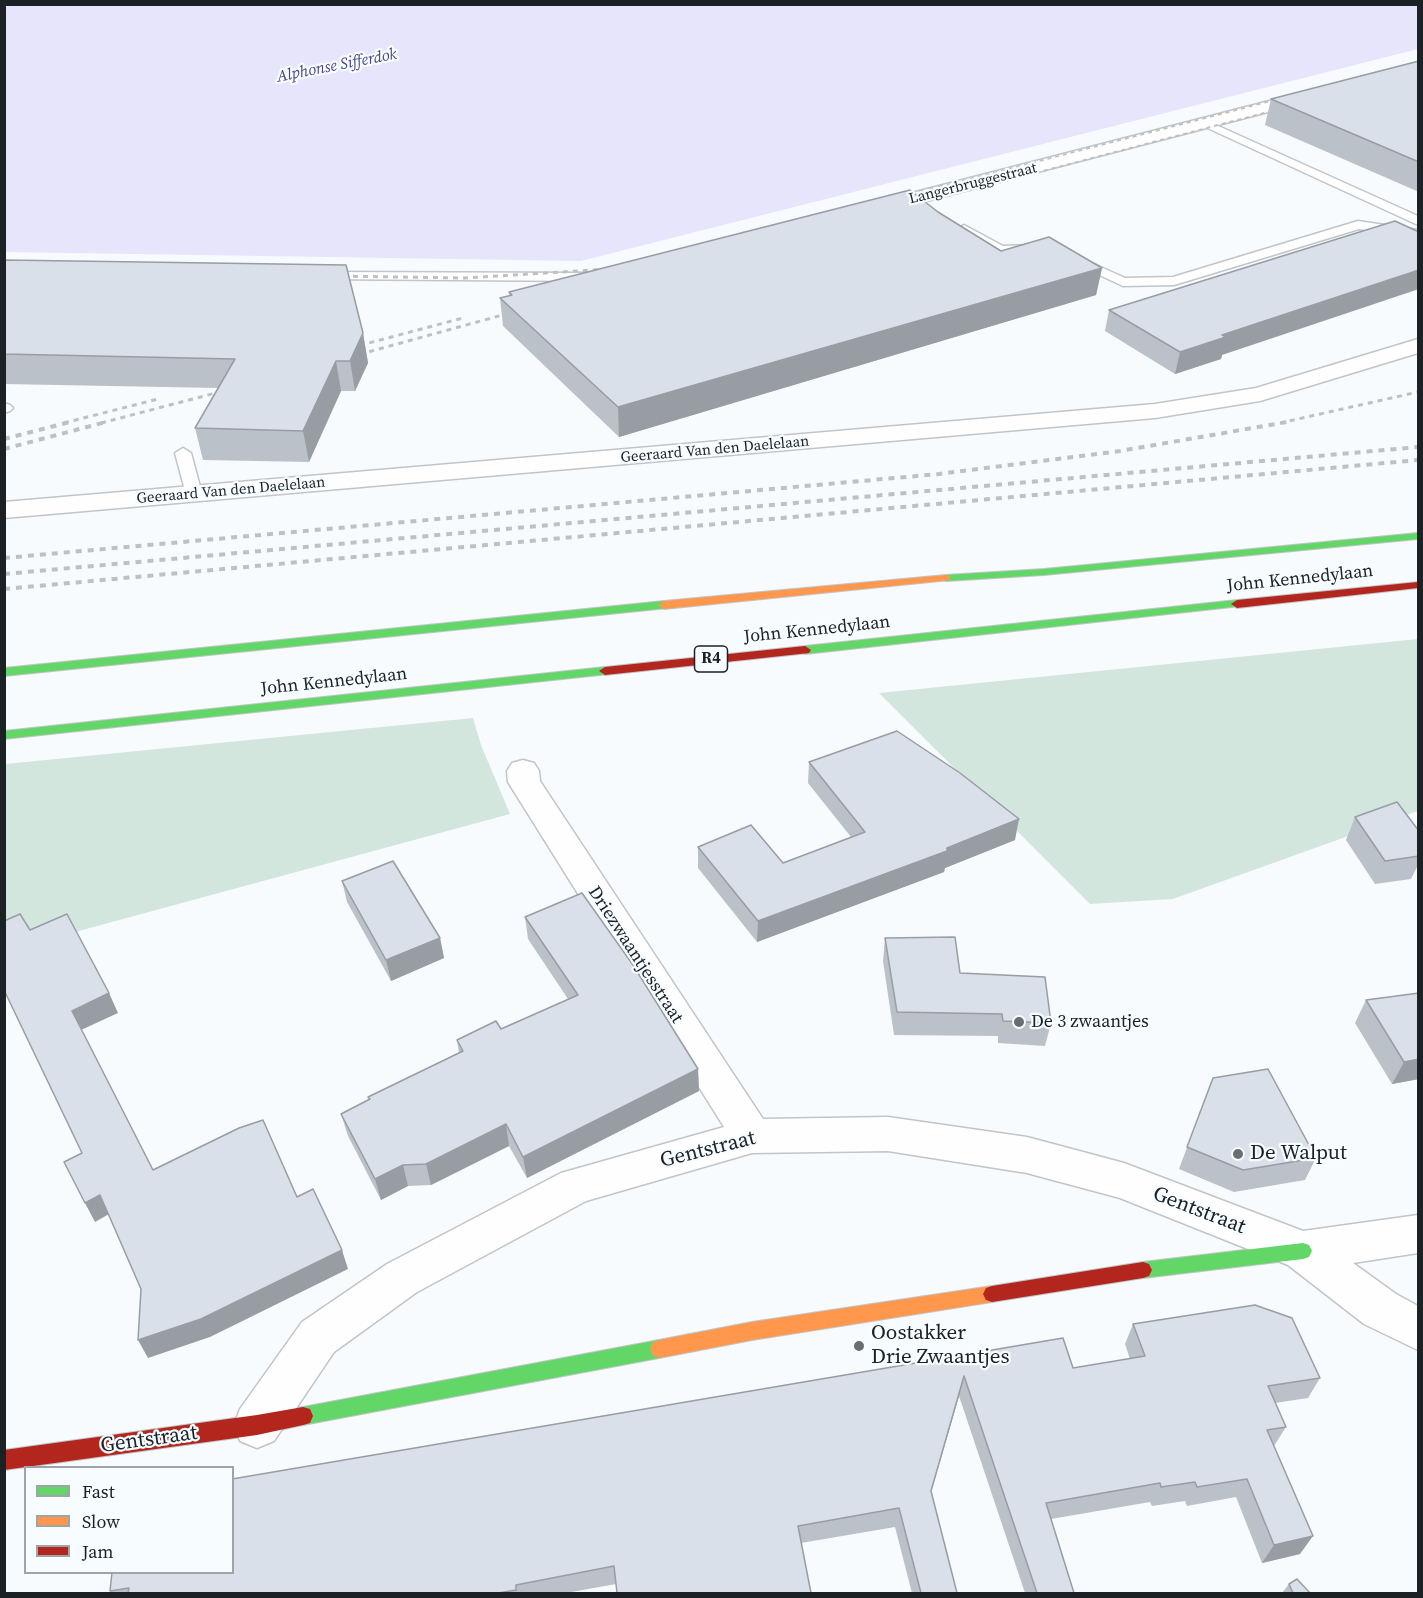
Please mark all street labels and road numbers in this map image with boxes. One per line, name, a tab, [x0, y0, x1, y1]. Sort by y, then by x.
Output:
street label: Langerbruggestraat	[907, 159, 1039, 209]
street label: Geeraard Van den Daelelaan	[620, 433, 810, 467]
street label: Geeraard Van den Daelelaan	[136, 474, 326, 508]
street label: John Kennedylaan	[1226, 561, 1374, 597]
street label: John Kennedylaan	[743, 612, 891, 648]
road number: R4	[694, 646, 728, 672]
street label: John Kennedylaan	[260, 664, 408, 700]
street label: Driezwaantjesstraat	[583, 883, 687, 1027]
street label: Gentstraat	[658, 1126, 758, 1174]
street label: Gentstraat	[1149, 1182, 1249, 1240]
street label: Gentstraat	[99, 1421, 199, 1459]

